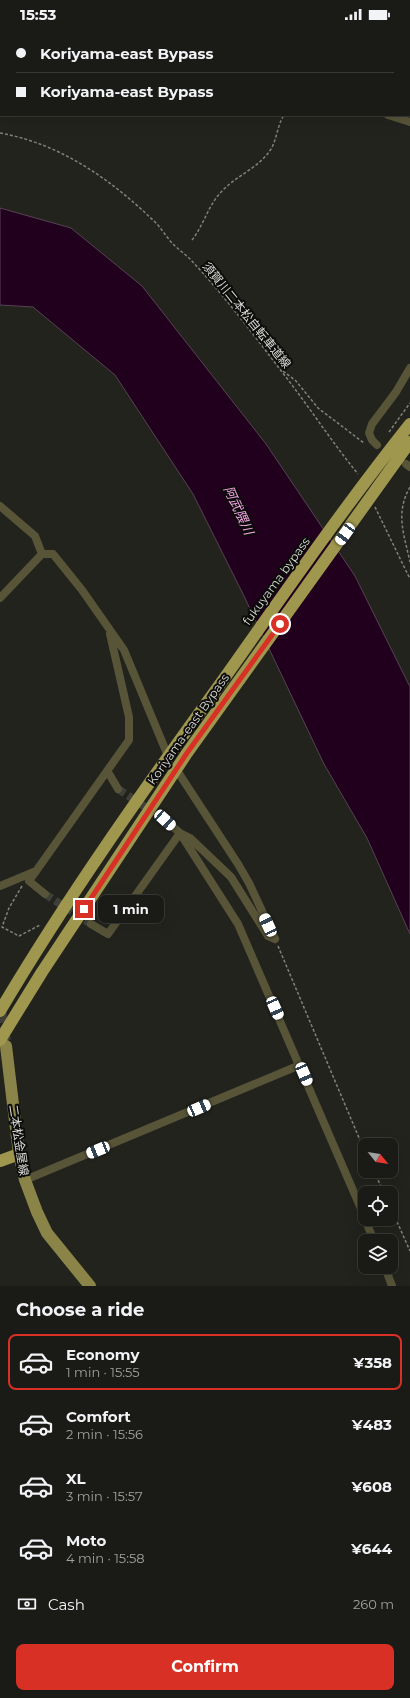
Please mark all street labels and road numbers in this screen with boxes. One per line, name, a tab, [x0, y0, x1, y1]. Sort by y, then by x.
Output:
street label: 須賀川二本松自転車道線	[200, 259, 294, 371]
street label: fukuyama bypass	[239, 534, 313, 628]
street label: Koriyama-east Bypass	[144, 671, 232, 787]
street label: 二本松金屋線	[6, 1103, 32, 1177]

